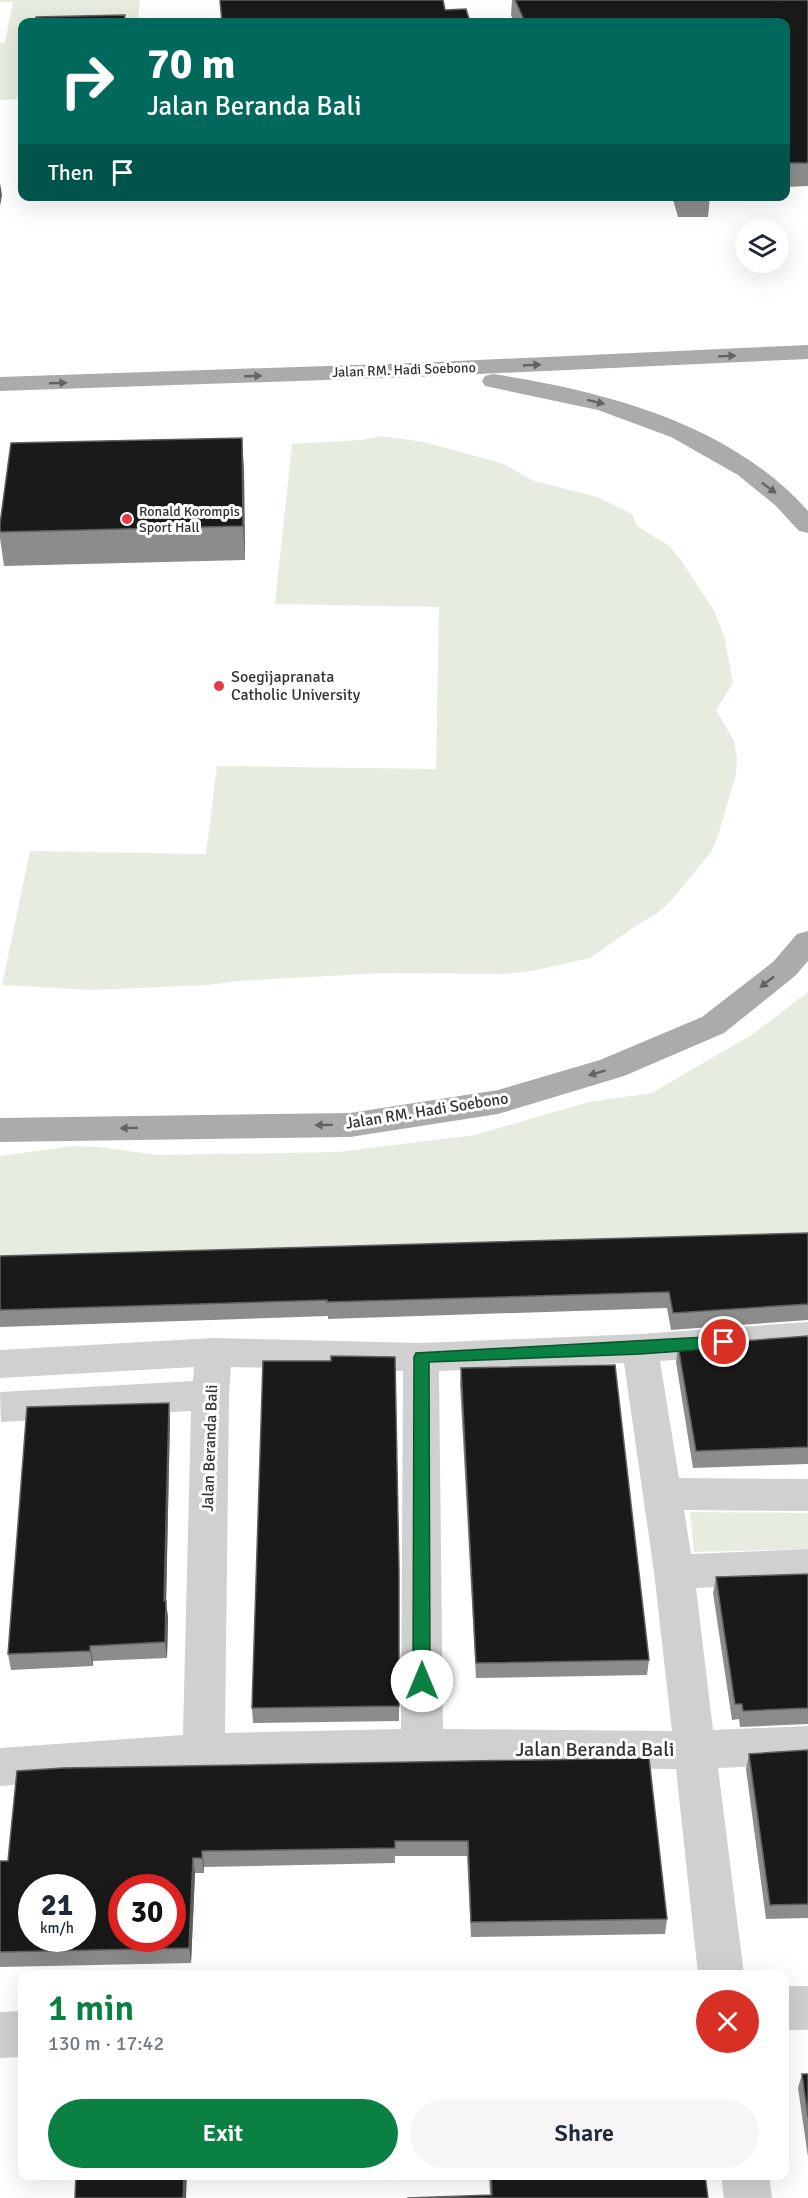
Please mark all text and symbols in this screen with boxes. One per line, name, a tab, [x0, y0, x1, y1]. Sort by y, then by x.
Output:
text: 70 m	[147, 39, 236, 90]
icon: right	[48, 42, 126, 120]
text: Jalan Beranda Bali	[147, 90, 362, 123]
icon: arrive	[106, 156, 139, 189]
text: Then	[48, 159, 94, 186]
map controls	[735, 219, 789, 273]
button: layers	[735, 219, 789, 273]
one-way arrow	[717, 351, 736, 360]
street label: Jalan RM. Hadi Soebono	[332, 359, 476, 381]
one-way arrow	[523, 360, 542, 369]
one-way arrow	[244, 372, 263, 381]
one-way arrow	[49, 378, 68, 387]
one-way arrow	[587, 398, 605, 408]
one-way arrow	[761, 482, 777, 494]
place label: Ronald Korompis Sport Hall	[139, 503, 240, 536]
marker: Ronald Korompis Sport Hall	[120, 512, 134, 526]
place label: Soegijapranata Catholic University	[231, 667, 361, 705]
marker: Soegijapranata Catholic University	[212, 679, 226, 693]
one-way arrow	[760, 976, 775, 988]
one-way arrow	[588, 1069, 606, 1078]
street label: Jalan RM. Hadi Soebono	[344, 1088, 510, 1134]
one-way arrow	[314, 1121, 333, 1130]
one-way arrow	[119, 1124, 138, 1133]
pin	[698, 1316, 749, 1367]
icon: arrive	[707, 1325, 740, 1358]
street label: Jalan Beranda Bali	[198, 1384, 222, 1512]
position arrow	[390, 1649, 454, 1713]
street label: Jalan Beranda Bali	[516, 1737, 674, 1762]
speed limit sign: 30	[108, 1874, 186, 1952]
text: 21	[41, 1887, 73, 1924]
text: km/h	[40, 1919, 74, 1937]
text: 1 min	[48, 1986, 134, 2031]
button: close	[696, 1990, 759, 2053]
text: 130 m · 17:42	[48, 2031, 164, 2056]
button: Exit	[48, 2099, 398, 2168]
button: Share	[410, 2099, 759, 2168]

